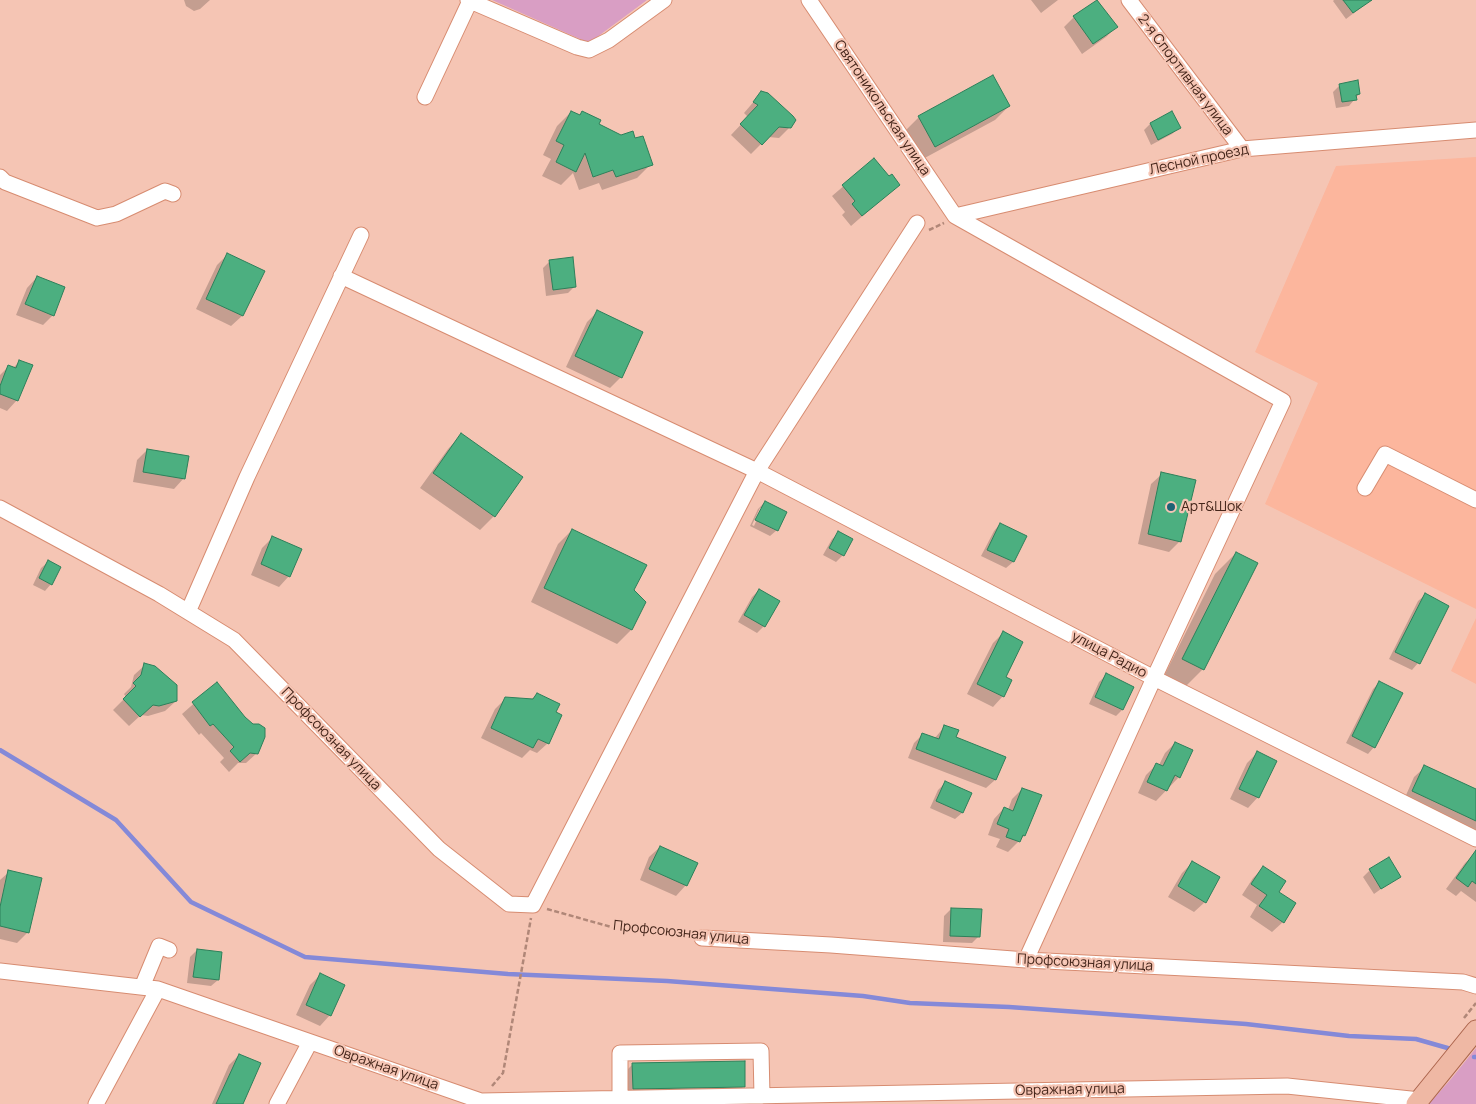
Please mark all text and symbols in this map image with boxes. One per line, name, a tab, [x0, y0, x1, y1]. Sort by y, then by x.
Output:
street label: 2-я Спортивная улица	[1134, 11, 1236, 139]
street label: Святоникольская улица	[830, 37, 934, 179]
street label: Лесной проезд	[1148, 141, 1250, 179]
place label: Арт&Шок	[1181, 499, 1242, 515]
marker: Арт&Шок	[1165, 501, 1177, 513]
street label: улица Радио	[1068, 628, 1150, 682]
street label: Профсоюзная улица	[278, 684, 384, 794]
street label: Профсоюзная улица	[612, 918, 750, 948]
street label: Профсоюзная улица	[1016, 951, 1154, 975]
street label: Овражная улица	[331, 1042, 441, 1094]
street label: Овражная улица	[1015, 1081, 1125, 1099]

